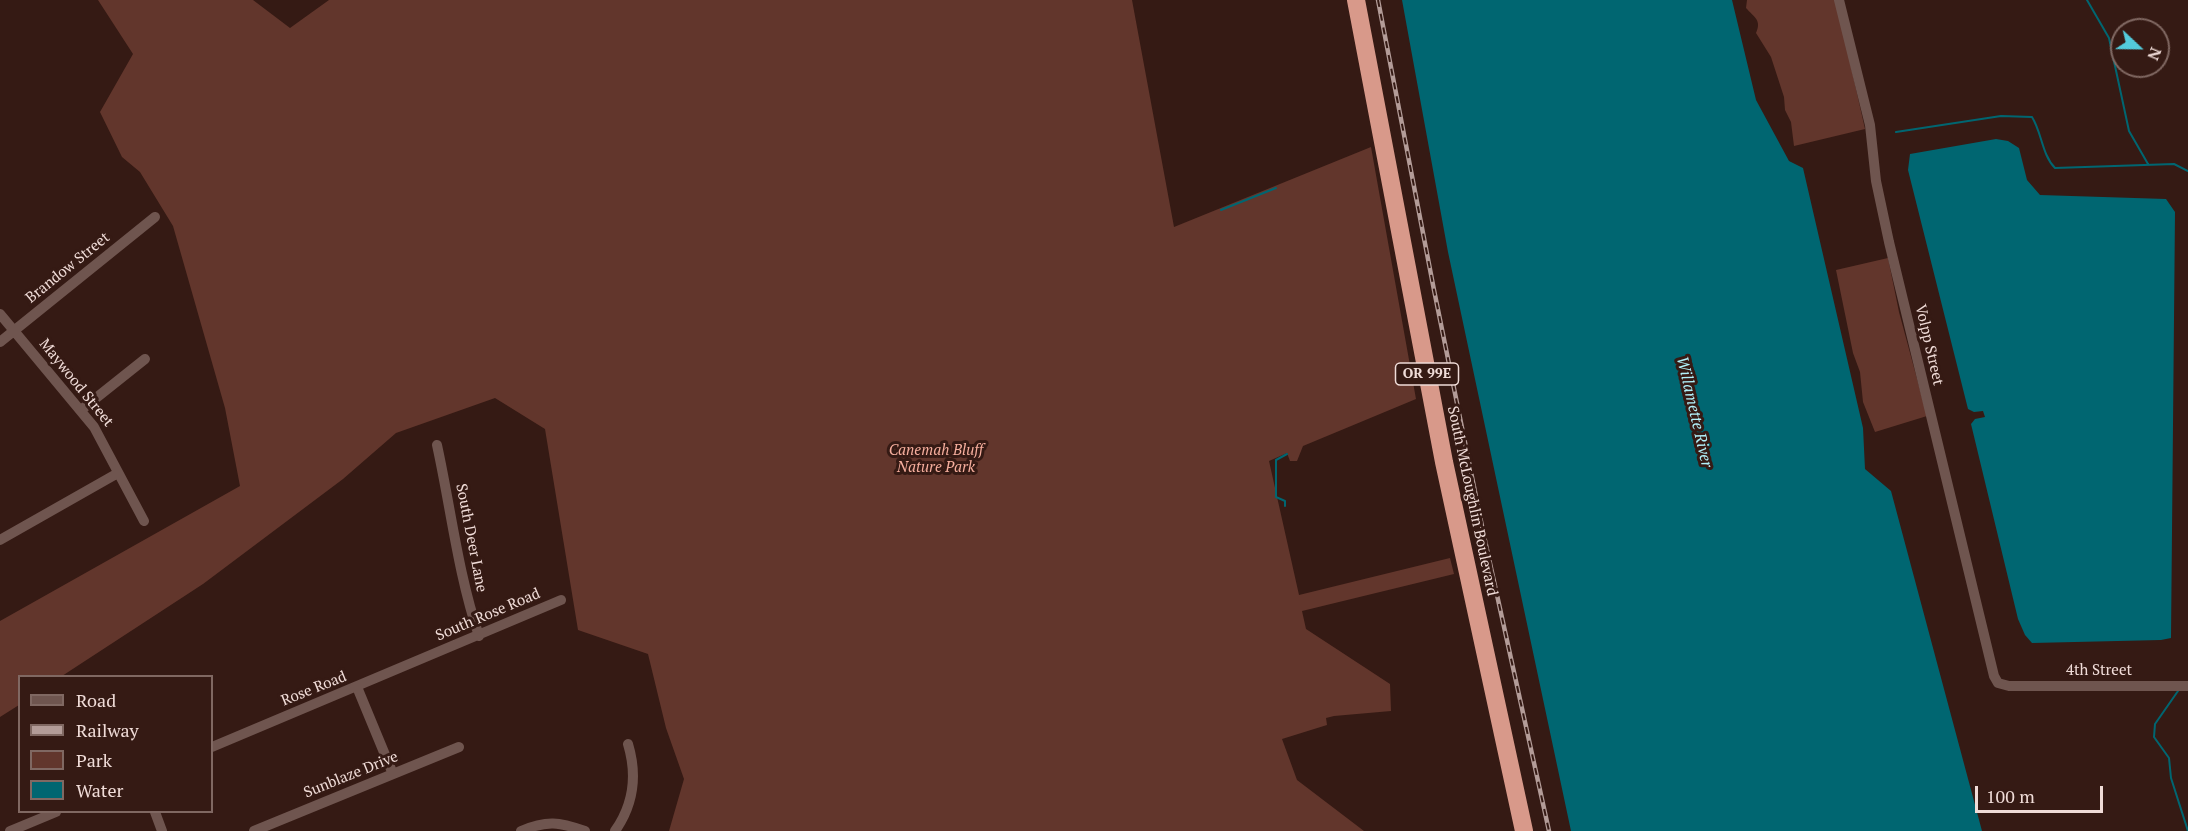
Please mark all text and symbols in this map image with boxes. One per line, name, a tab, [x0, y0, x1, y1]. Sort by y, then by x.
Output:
north arrow	[2110, 18, 2170, 78]
text: N	[2142, 44, 2167, 64]
street label: Brandow Street	[23, 229, 113, 307]
street label: Volpp Street	[1911, 303, 1947, 387]
street label: Maywood Street	[35, 335, 117, 431]
water label: Willamette River	[1672, 355, 1716, 469]
road number: OR 99E	[1396, 363, 1458, 385]
street label: South McLoughlin Boulevard	[1443, 404, 1501, 598]
park label: Canemah Bluff Nature Park	[889, 442, 983, 477]
street label: South Deer Lane	[452, 482, 490, 594]
street label: South Rose Road	[433, 585, 543, 645]
street label: 4th Street	[2066, 662, 2132, 680]
street label: Rose Road	[279, 668, 349, 710]
legend	[18, 675, 213, 813]
text: Road	[76, 688, 116, 712]
text: Railway	[76, 718, 139, 742]
text: Park	[76, 748, 112, 772]
street label: Sunblaze Drive	[301, 748, 401, 802]
scale bar	[1978, 774, 2106, 812]
text: Water	[76, 778, 123, 802]
text: 100 m	[1986, 784, 2035, 808]

